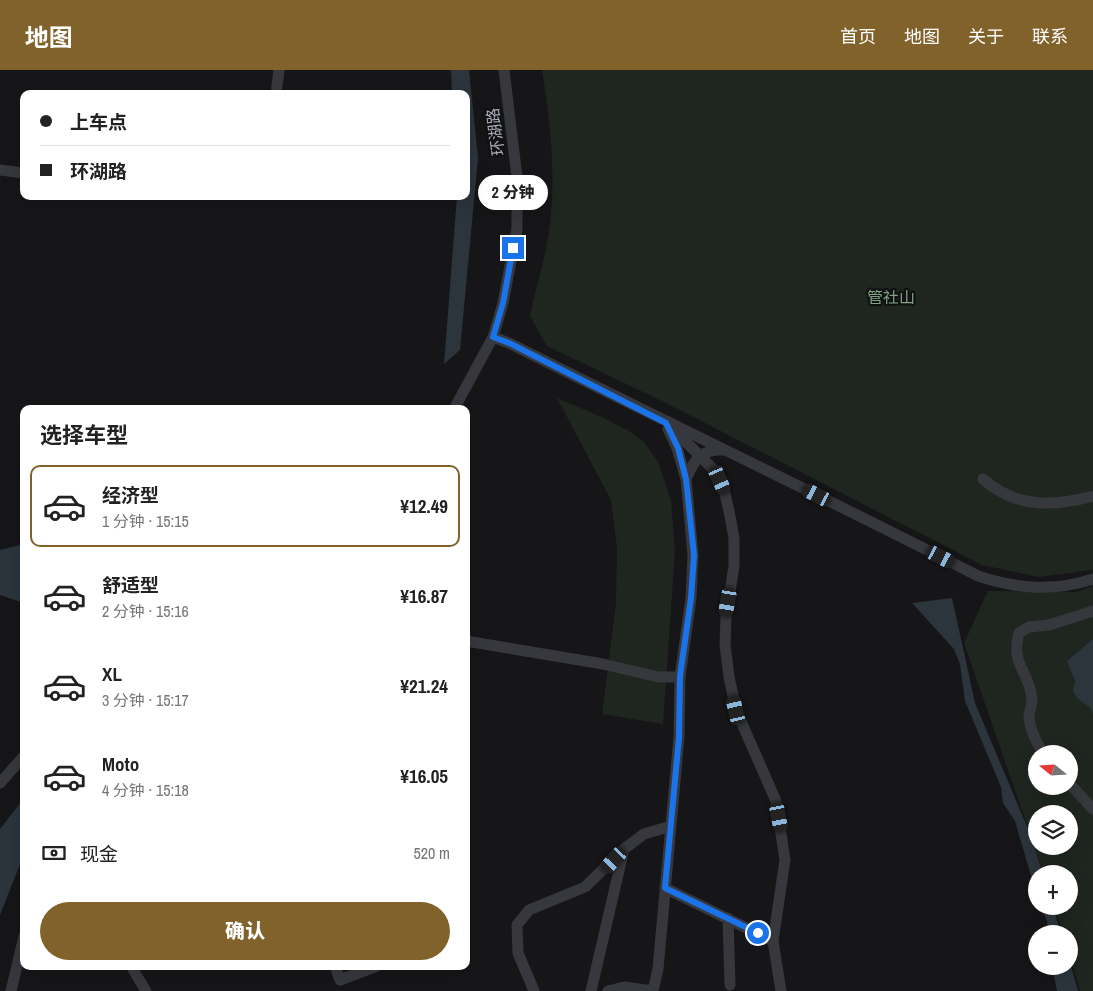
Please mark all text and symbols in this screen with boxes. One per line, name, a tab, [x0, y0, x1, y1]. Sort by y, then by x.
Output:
text: 地图	[25, 21, 73, 53]
text: 首页	[840, 24, 876, 49]
text: 地图	[904, 24, 940, 49]
text: 关于	[968, 24, 1004, 49]
text: 联系	[1032, 24, 1068, 49]
street label: 环湖路	[481, 107, 509, 157]
text: 上车点	[70, 109, 127, 135]
text: 环湖路	[70, 158, 127, 184]
callout: 2 分钟	[478, 176, 548, 210]
text: 2 分钟	[492, 181, 534, 203]
route end	[502, 237, 524, 259]
park label: 管社山	[867, 286, 915, 308]
text: 选择车型	[40, 420, 128, 450]
car	[707, 463, 732, 497]
text: 经济型	[102, 482, 159, 508]
car	[800, 482, 833, 508]
icon: car	[42, 484, 87, 529]
text: ¥12.49	[400, 493, 448, 519]
text: 1 分钟 · 15:15	[102, 510, 189, 532]
car	[924, 544, 957, 570]
text: 舒适型	[102, 572, 159, 598]
icon: car	[42, 574, 87, 619]
text: ¥16.87	[400, 583, 448, 609]
car	[718, 586, 737, 618]
text: 2 分钟 · 15:16	[102, 600, 189, 622]
text: XL	[102, 661, 122, 687]
icon: car	[42, 664, 87, 709]
text: ¥21.24	[400, 673, 448, 699]
text: 3 分钟 · 15:17	[102, 689, 189, 711]
car	[725, 694, 746, 726]
north arrow	[1028, 745, 1078, 795]
map controls	[1028, 745, 1078, 975]
text: Moto	[102, 751, 139, 777]
icon: car	[42, 754, 87, 799]
text: ¥16.05	[400, 763, 448, 789]
text: 4 分钟 · 15:18	[102, 779, 189, 801]
car	[768, 801, 789, 833]
button: layers	[1028, 805, 1078, 855]
icon: cash	[40, 839, 68, 867]
text: 现金	[80, 841, 118, 867]
text: 520 m	[414, 842, 450, 864]
car	[598, 844, 629, 876]
button: +	[1028, 865, 1078, 915]
button: 确认	[40, 902, 450, 960]
route start	[747, 922, 769, 944]
button: −	[1028, 925, 1078, 975]

